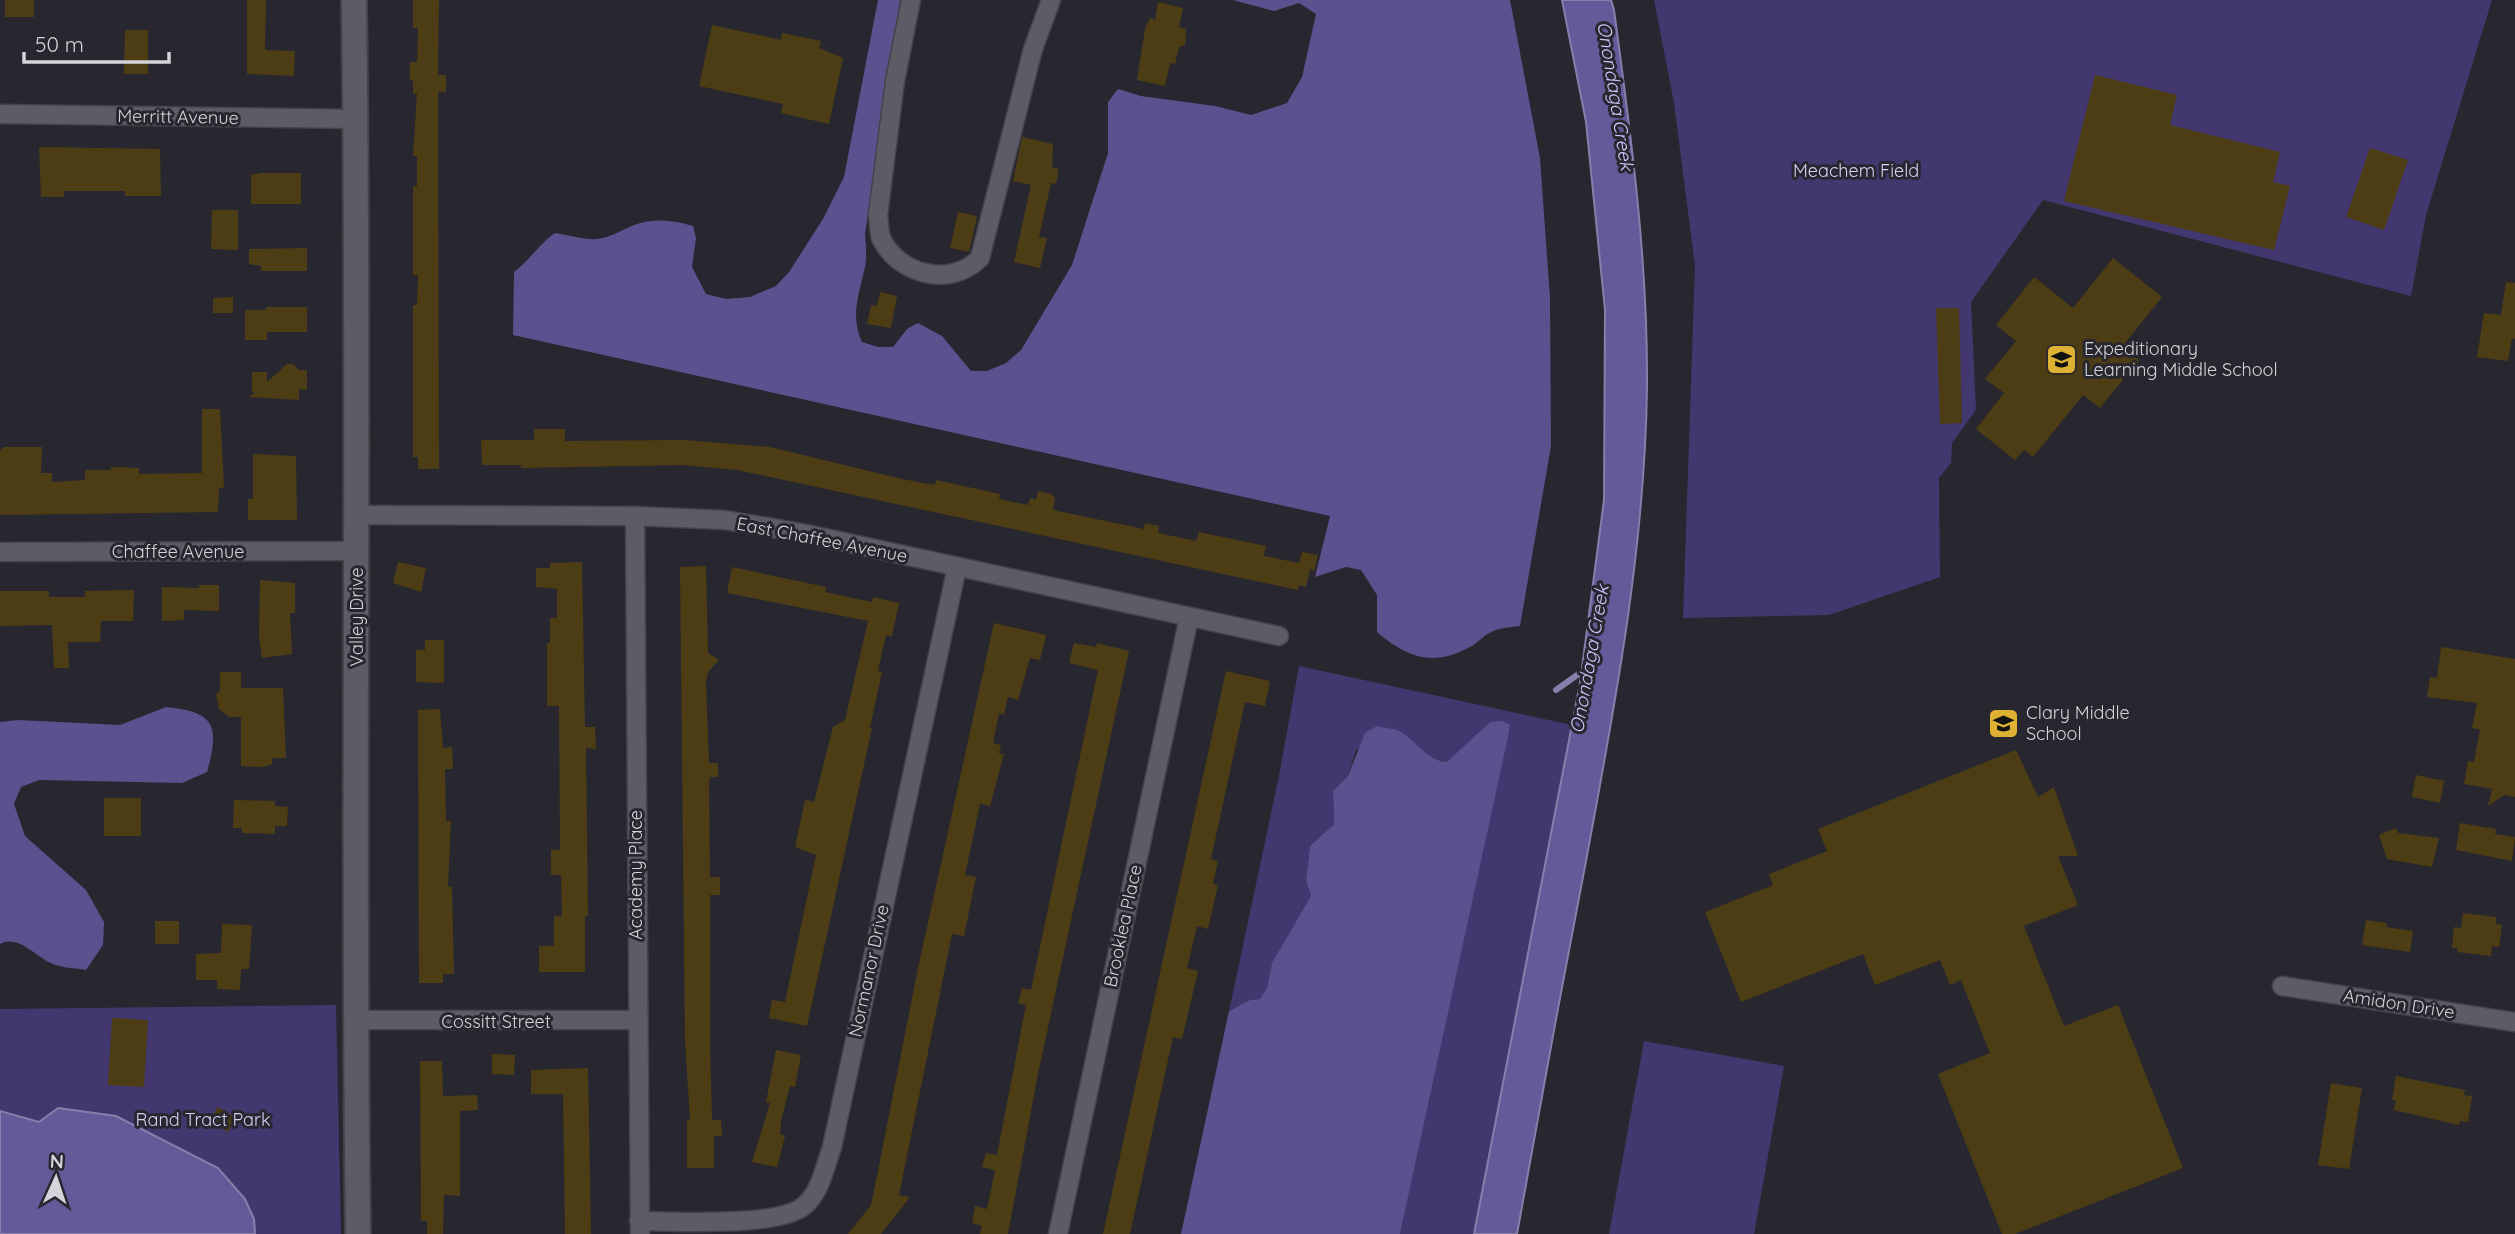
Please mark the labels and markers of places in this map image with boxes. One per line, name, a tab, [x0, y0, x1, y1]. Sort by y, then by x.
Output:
place label: Expeditionary Learning Middle School	[2084, 337, 2278, 381]
school or university icon: Expeditionary Learning Middle School	[2044, 342, 2078, 376]
place label: Clary Middle School	[2026, 701, 2130, 745]
school or university icon: Clary Middle School	[1986, 706, 2020, 740]

